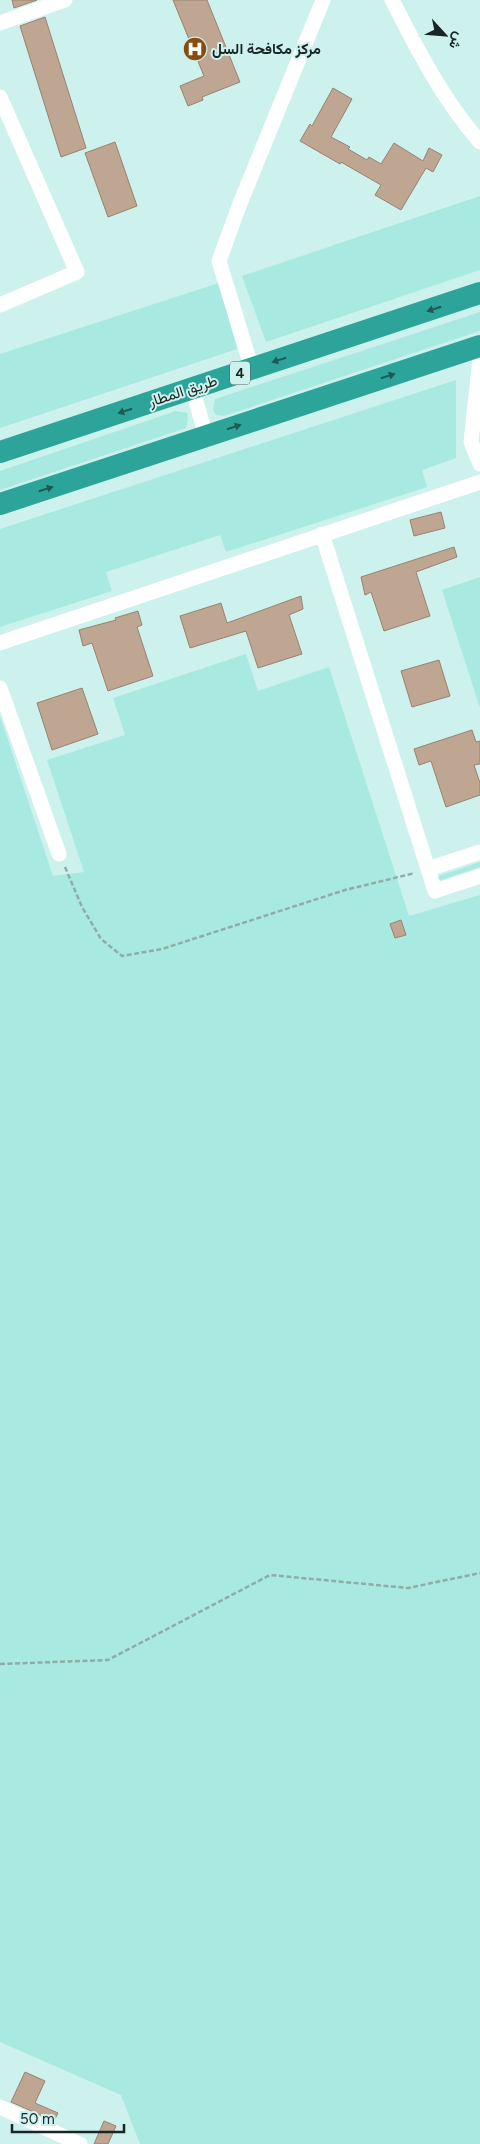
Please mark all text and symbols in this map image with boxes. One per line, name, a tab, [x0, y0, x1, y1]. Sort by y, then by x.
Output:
north arrow	[420, 10, 470, 60]
text: ش	[445, 29, 468, 52]
hospital icon: مركز مكافحة السل	[182, 36, 208, 62]
place label: مركز مكافحة السل	[212, 40, 321, 58]
one-way arrow	[426, 305, 441, 313]
one-way arrow	[272, 356, 287, 364]
road number: 4	[230, 362, 250, 384]
street label: طريق المطار	[145, 371, 220, 412]
one-way arrow	[381, 372, 396, 380]
one-way arrow	[117, 407, 132, 415]
one-way arrow	[227, 423, 242, 431]
one-way arrow	[39, 485, 54, 492]
scale bar	[12, 2102, 125, 2134]
text: 50 m	[20, 2110, 55, 2128]

